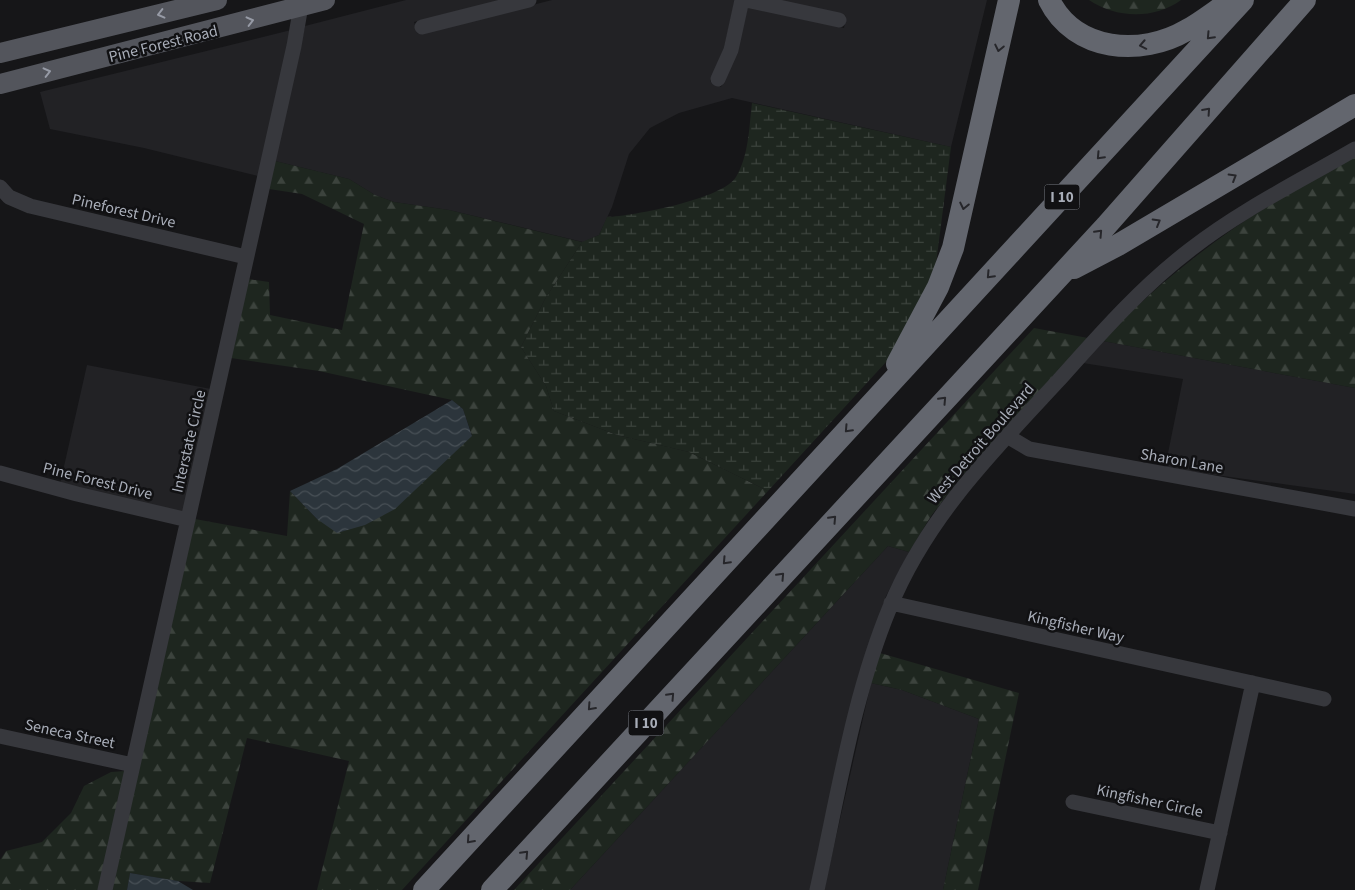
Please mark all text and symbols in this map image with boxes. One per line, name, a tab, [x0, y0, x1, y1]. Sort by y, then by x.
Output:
one-way arrow	[157, 8, 166, 19]
one-way arrow	[245, 16, 254, 27]
street label: Pine Forest Road	[106, 20, 220, 68]
one-way arrow	[1207, 30, 1216, 39]
one-way arrow	[1138, 39, 1147, 50]
one-way arrow	[994, 43, 1005, 52]
one-way arrow	[43, 67, 52, 78]
one-way arrow	[1201, 107, 1210, 116]
one-way arrow	[1097, 150, 1106, 159]
one-way arrow	[1227, 174, 1236, 184]
road number: I 10	[1044, 184, 1080, 210]
street label: Pineforest Drive	[70, 188, 178, 234]
one-way arrow	[959, 202, 970, 211]
one-way arrow	[1152, 218, 1161, 228]
one-way arrow	[1093, 229, 1102, 238]
one-way arrow	[987, 270, 996, 279]
street label: West Detroit Boulevard	[922, 379, 1039, 509]
street label: Interstate Circle	[166, 388, 212, 495]
one-way arrow	[937, 397, 946, 406]
one-way arrow	[845, 424, 854, 433]
street label: Sharon Lane	[1139, 443, 1225, 479]
street label: Pine Forest Drive	[41, 457, 155, 505]
one-way arrow	[827, 516, 836, 525]
one-way arrow	[723, 556, 732, 565]
one-way arrow	[775, 573, 784, 582]
street label: Kingfisher Way	[1025, 605, 1127, 649]
one-way arrow	[665, 692, 674, 701]
one-way arrow	[588, 701, 597, 710]
road number: I 10	[628, 710, 664, 736]
street label: Seneca Street	[23, 714, 117, 754]
street label: Kingfisher Circle	[1094, 779, 1205, 823]
one-way arrow	[467, 834, 476, 843]
one-way arrow	[519, 851, 528, 860]

